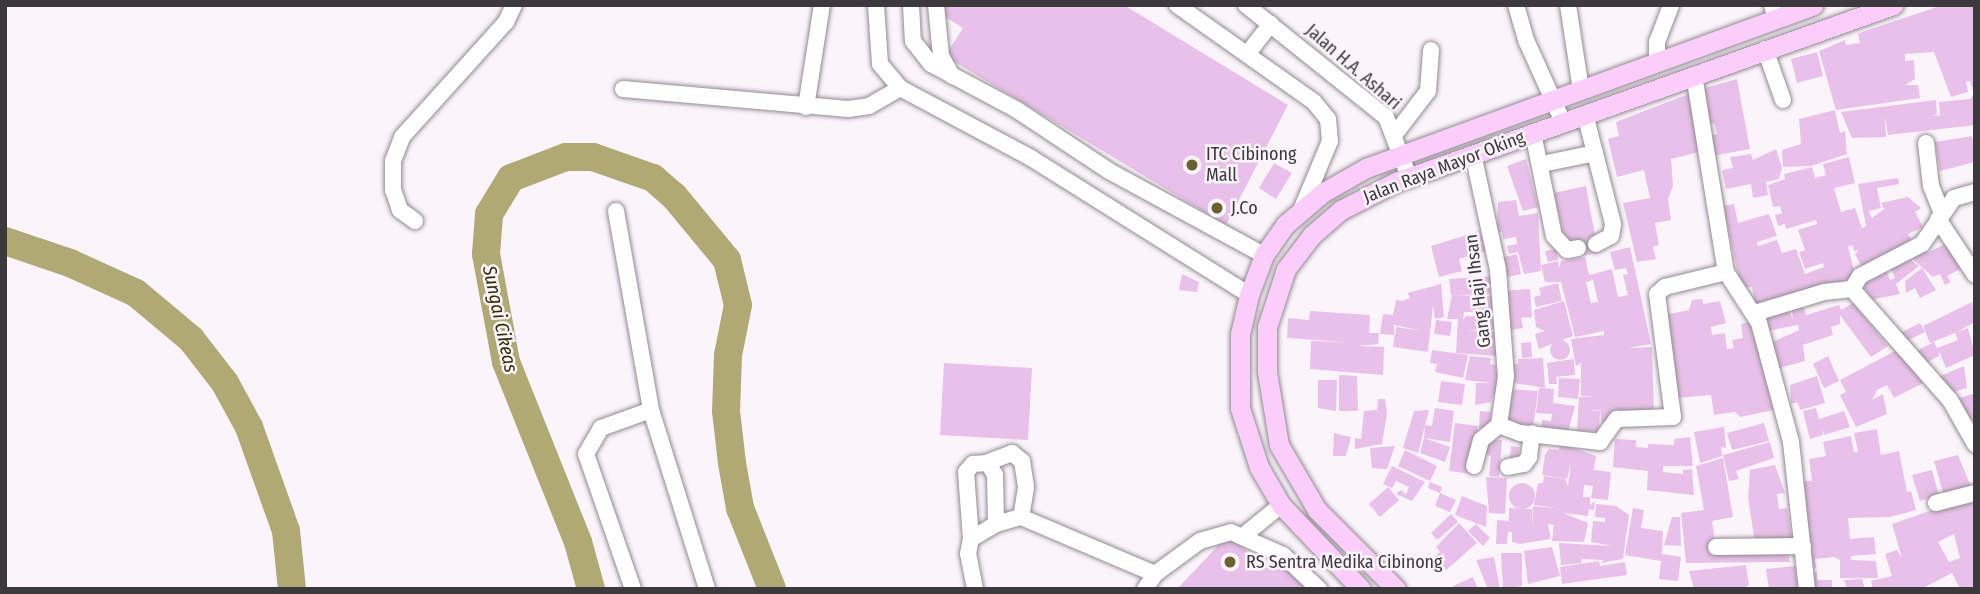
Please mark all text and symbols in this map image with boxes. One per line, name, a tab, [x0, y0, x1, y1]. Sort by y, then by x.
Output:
street label: Jalan H.A. Ashari	[1301, 20, 1405, 114]
street label: Jalan Raya Mayor Oking	[1360, 126, 1528, 208]
place label: ITC Cibinong Mall	[1206, 144, 1296, 186]
marker: ITC Cibinong Mall	[1184, 157, 1200, 173]
place label: J.Co	[1231, 197, 1258, 219]
marker: J.Co	[1209, 200, 1225, 216]
street label: Gang Haji Ihsan	[1460, 233, 1496, 349]
water label: Sungai Cikeas	[478, 264, 522, 374]
place label: RS Sentra Medika Cibinong	[1246, 551, 1443, 573]
marker: RS Sentra Medika Cibinong	[1220, 552, 1240, 572]

